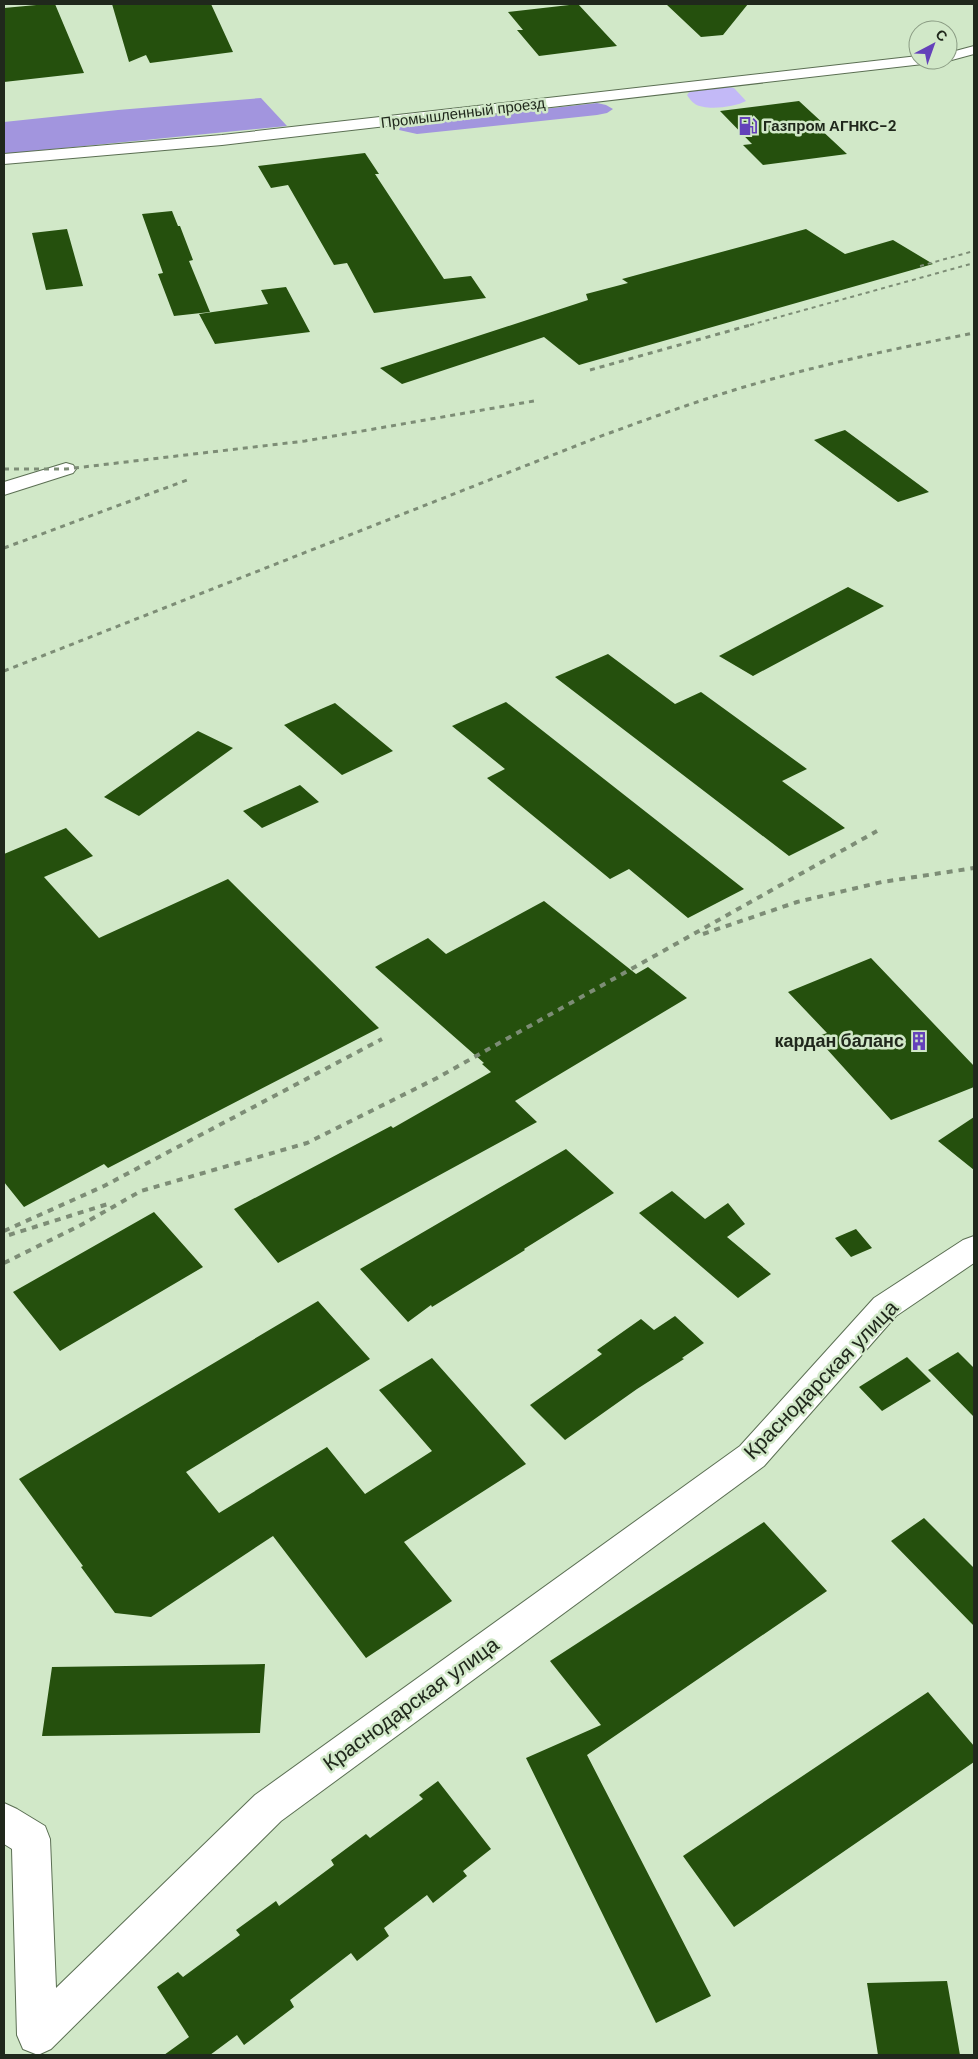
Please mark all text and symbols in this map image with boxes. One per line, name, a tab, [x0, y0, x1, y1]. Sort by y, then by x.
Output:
north arrow	[908, 20, 958, 70]
text: С	[932, 25, 951, 45]
street label: Промышленный проезд	[380, 93, 547, 133]
fuel station icon: Газпром АГНКС-2	[737, 115, 759, 137]
place label: Газпром АГНКС-2	[763, 116, 897, 136]
place label: кардан баланс	[774, 1029, 904, 1053]
building icon: кардан баланс	[908, 1030, 930, 1052]
street label: Краснодарская улица	[738, 1294, 905, 1466]
street label: Краснодарская улица	[317, 1630, 505, 1777]

